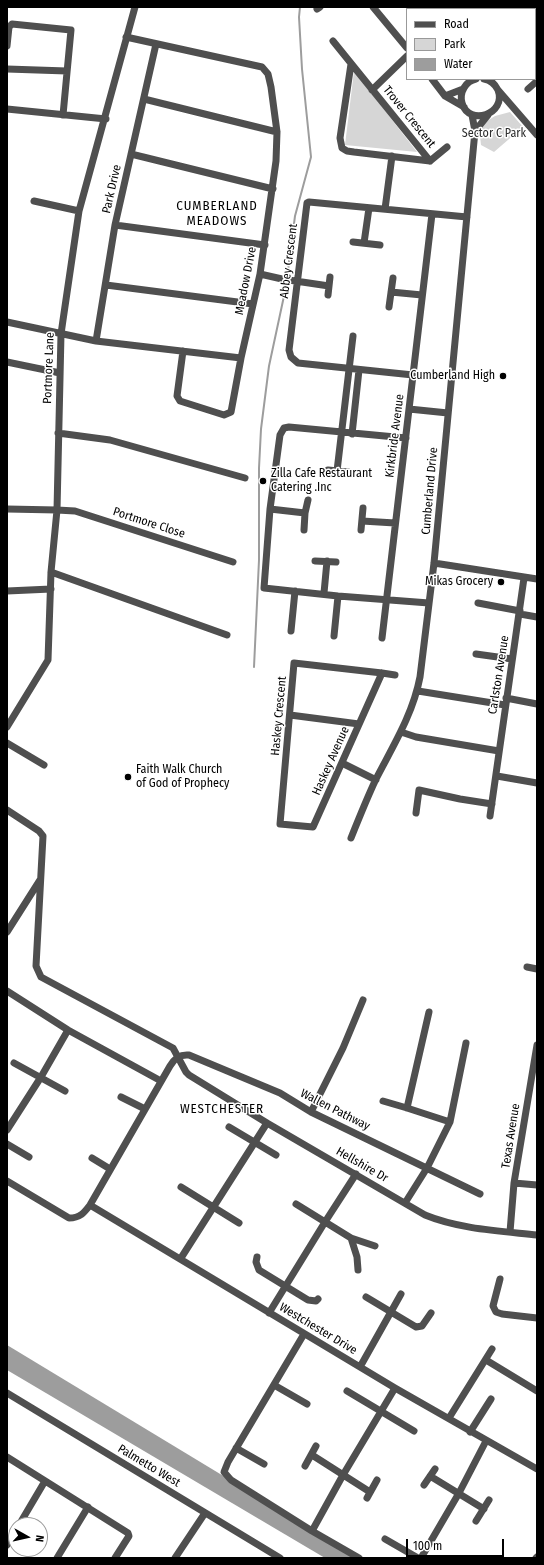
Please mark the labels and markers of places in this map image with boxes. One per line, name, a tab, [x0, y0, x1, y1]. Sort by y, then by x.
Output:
place label: Cumberland High	[410, 369, 495, 383]
marker: Cumberland High	[498, 371, 508, 381]
place label: Zilla Cafe Restaurant Catering .Inc	[271, 467, 372, 495]
marker: Zilla Cafe Restaurant Catering .Inc	[258, 476, 268, 486]
place label: Mikas Grocery	[425, 575, 493, 589]
marker: Mikas Grocery	[496, 577, 506, 587]
place label: Faith Walk Church of God of Prophecy	[136, 763, 229, 791]
marker: Faith Walk Church of God of Prophecy	[123, 772, 133, 782]

